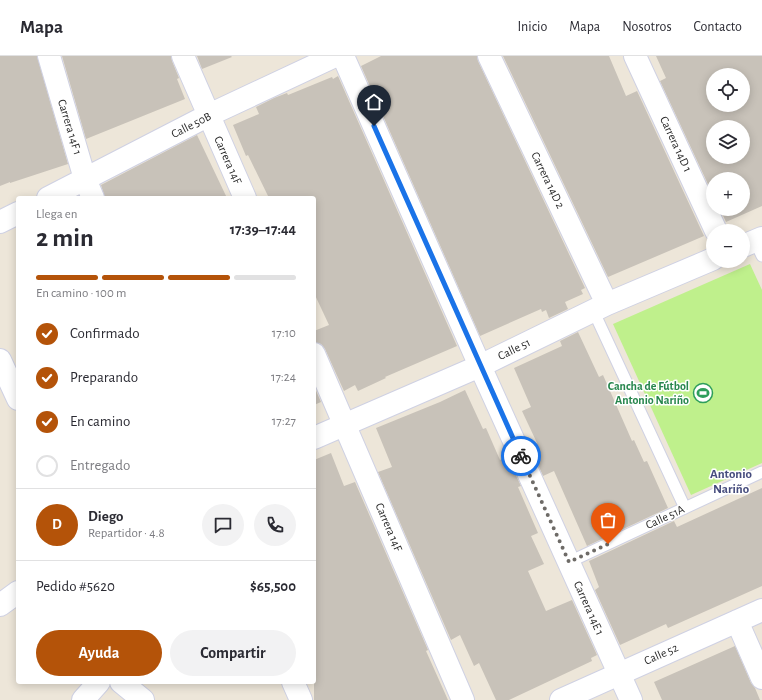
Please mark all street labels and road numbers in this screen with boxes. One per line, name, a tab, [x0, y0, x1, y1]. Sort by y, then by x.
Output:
street label: Carrera 14F 1	[56, 98, 84, 156]
street label: Calle 50B	[169, 110, 213, 140]
street label: Carrera 14D 1	[658, 114, 694, 174]
street label: Carrera 14F	[212, 134, 244, 187]
street label: Carrera 14D 2	[529, 150, 567, 211]
street label: Calle 51	[496, 336, 532, 362]
street label: Carrera 14F	[373, 501, 405, 554]
street label: Calle 51A	[644, 503, 686, 531]
street label: Carrera 14E 1	[572, 579, 606, 637]
street label: Calle 52	[642, 641, 680, 667]

